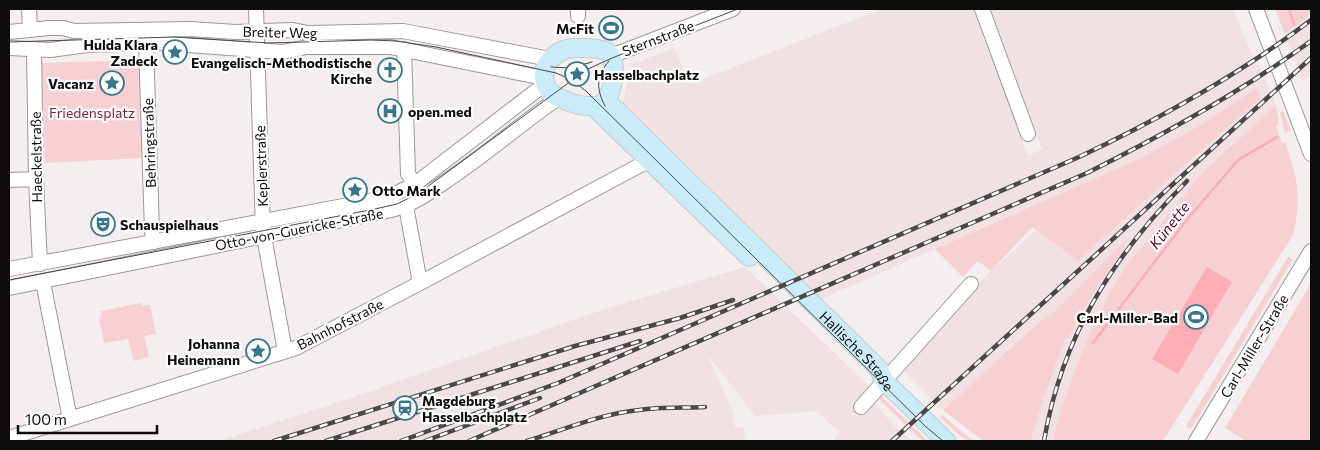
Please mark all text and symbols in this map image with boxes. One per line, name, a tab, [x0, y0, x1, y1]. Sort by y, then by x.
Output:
sports icon: McFit	[598, 15, 624, 41]
street label: Sternstraße	[620, 17, 696, 59]
place label: McFit	[556, 20, 594, 37]
street label: Breiter Weg	[242, 23, 318, 41]
place label: Hulda Klara Zadeck	[83, 36, 158, 69]
place icon: Hulda Klara Zadeck	[162, 39, 188, 65]
place label: Evangelisch-Methodistische Kirche	[191, 54, 372, 87]
church icon: Evangelisch-Methodistische Kirche	[377, 57, 403, 83]
place icon: Hasselbachplatz	[564, 61, 590, 87]
place label: Hasselbachplatz	[594, 66, 699, 83]
place icon: Vacanz	[99, 70, 125, 96]
place label: Vacanz	[48, 75, 94, 92]
street label: Behringstraße	[139, 98, 159, 188]
hospital icon: open.med	[377, 98, 403, 124]
place label: open.med	[408, 103, 472, 120]
park label: Friedensplatz	[49, 104, 135, 121]
street label: Haeckelstraße	[27, 111, 45, 203]
street label: Keplerstraße	[251, 125, 271, 207]
place icon: Otto Mark	[342, 177, 368, 203]
place label: Otto Mark	[372, 182, 441, 199]
water label: Künette	[1145, 198, 1193, 252]
street label: Otto-von-Guericke-Straße	[213, 204, 385, 254]
theatre icon: Schauspielhaus	[90, 211, 116, 237]
place label: Schauspielhaus	[120, 216, 219, 233]
street label: Carl-Miller-Straße	[1216, 291, 1292, 401]
street label: Bahnhofstraße	[294, 295, 386, 353]
sports icon: Carl-Miller-Bad	[1183, 304, 1209, 330]
street label: Hallische Straße	[816, 307, 897, 394]
place label: Carl-Miller-Bad	[1077, 309, 1178, 326]
place label: Johanna Heinemann	[167, 335, 240, 368]
place icon: Johanna Heinemann	[245, 338, 271, 364]
place label: Magdeburg Hasselbachplatz	[422, 392, 527, 425]
station icon: Magdeburg Hasselbachplatz	[392, 395, 418, 421]
scale bar	[18, 402, 156, 434]
text: 100 m	[25, 410, 67, 428]

